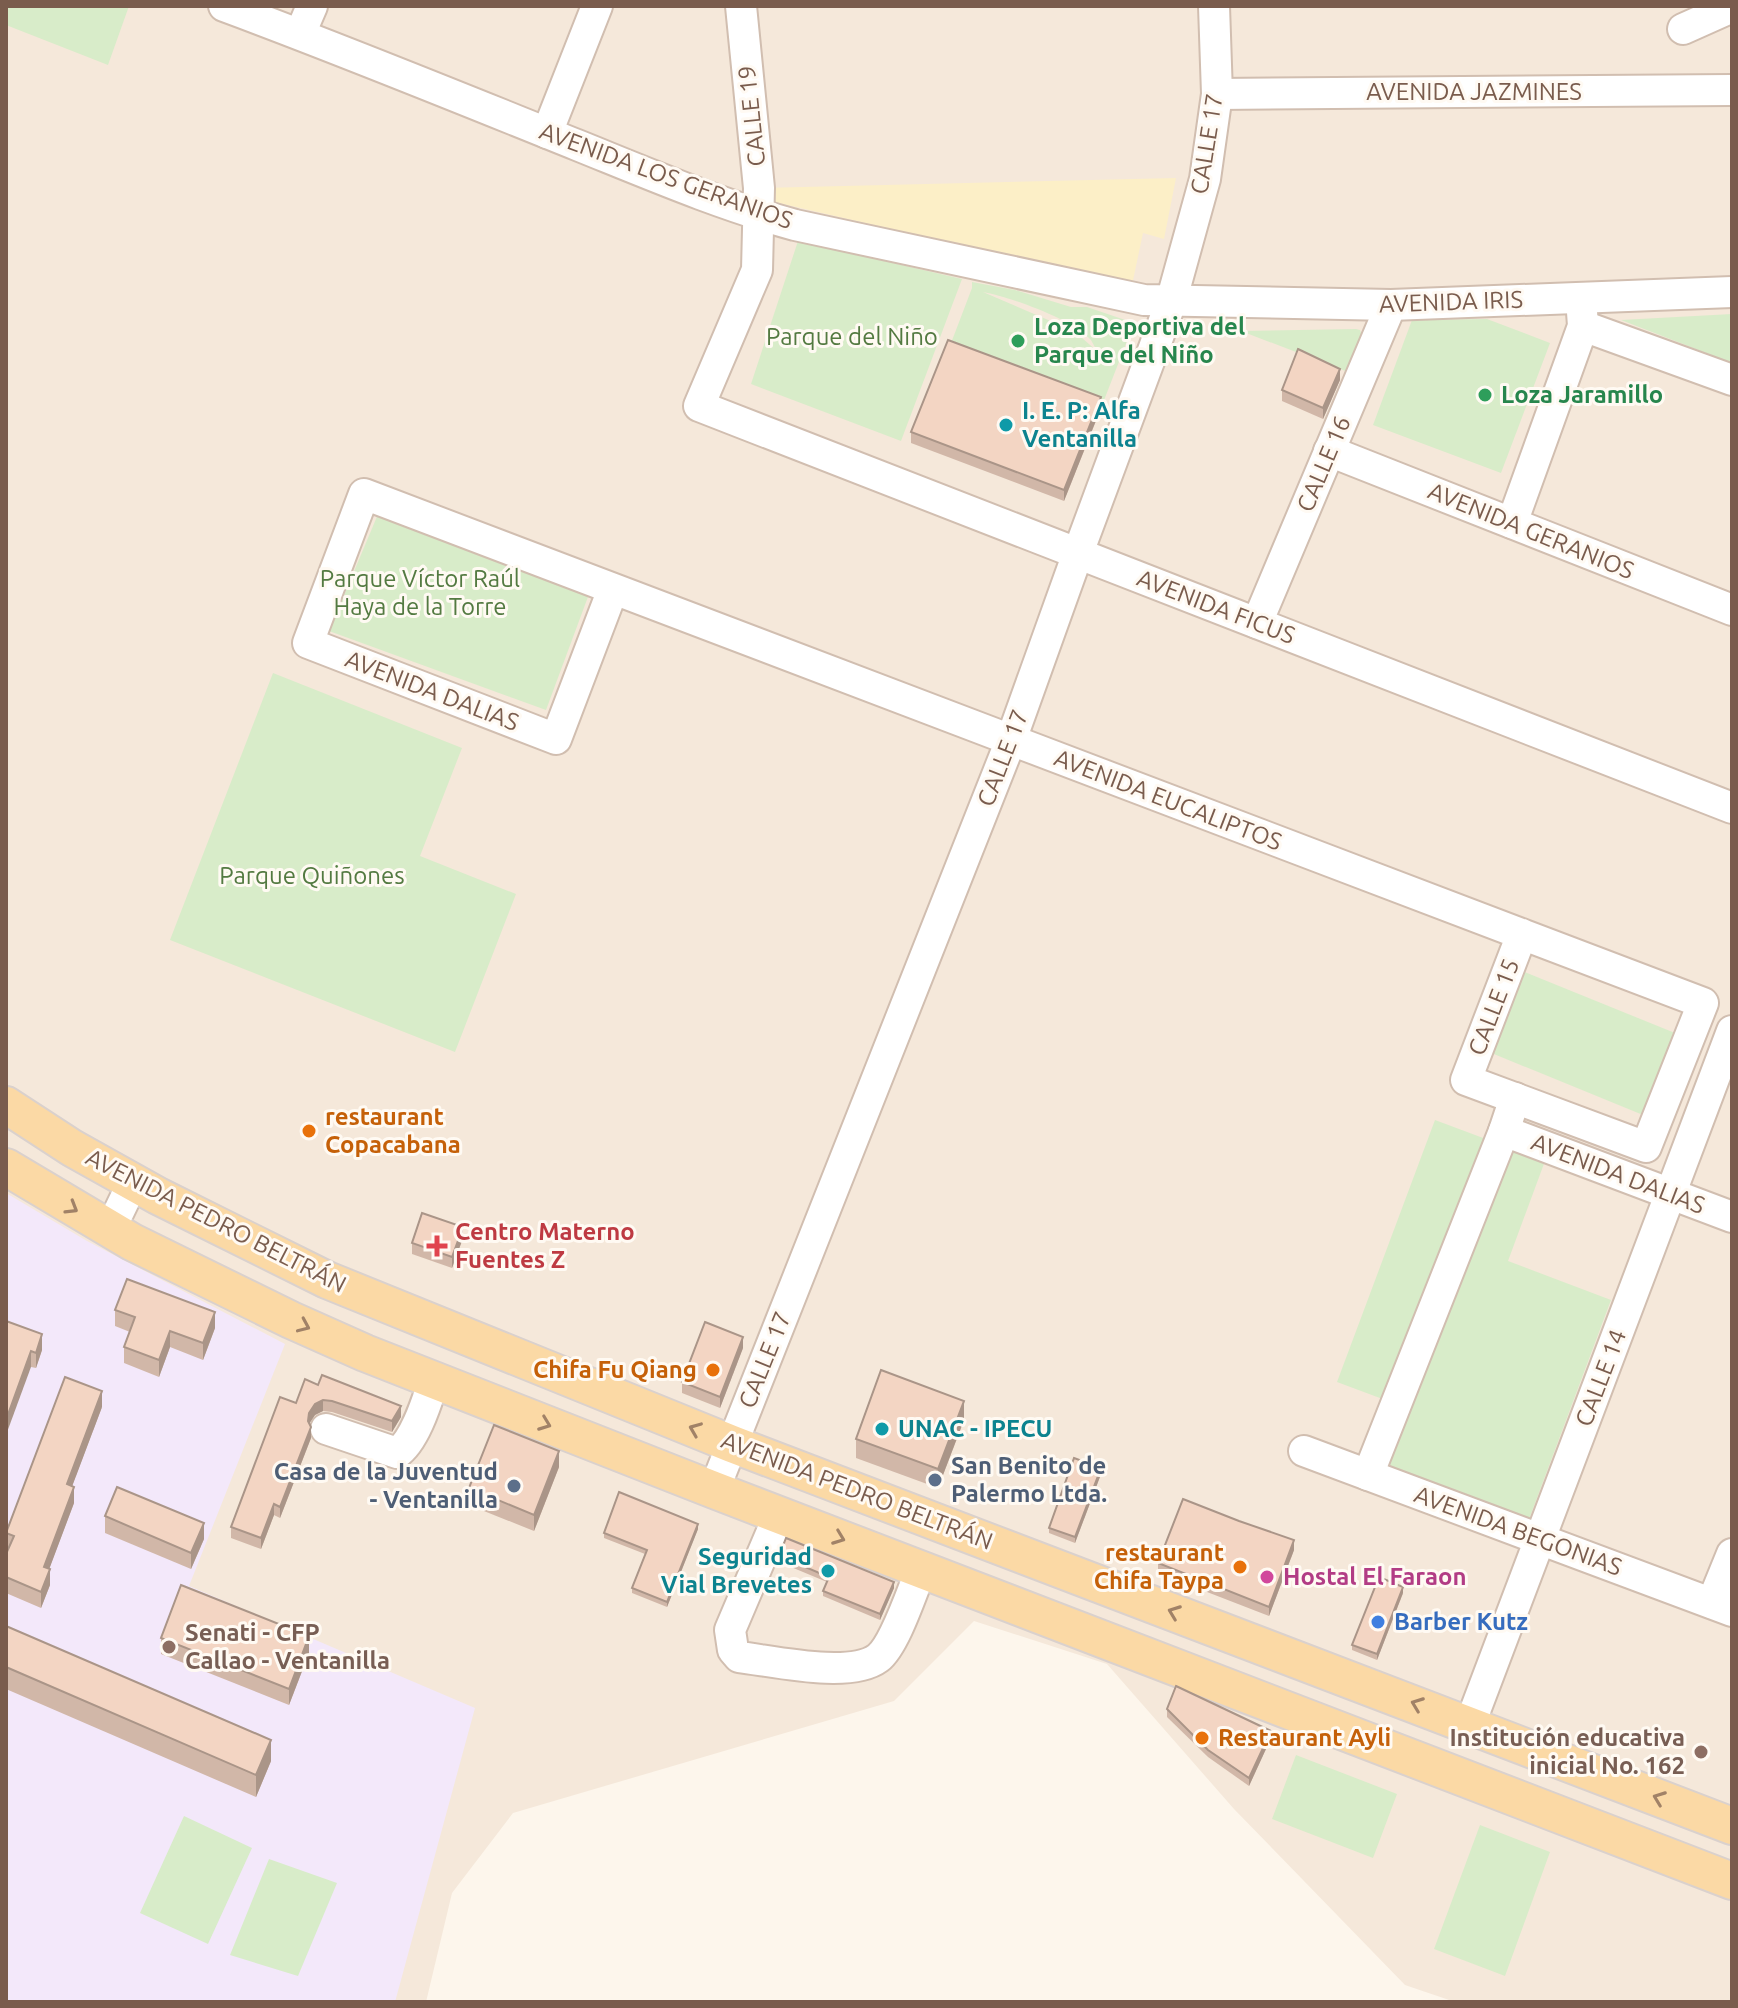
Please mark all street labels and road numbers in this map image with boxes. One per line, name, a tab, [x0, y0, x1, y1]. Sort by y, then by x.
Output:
street label: CALLE 19	[733, 64, 770, 168]
street label: AVENIDA JAZMINES	[1366, 78, 1582, 105]
street label: CALLE 17	[1185, 92, 1228, 196]
street label: AVENIDA LOS GERANIOS	[536, 117, 796, 234]
street label: AVENIDA IRIS	[1379, 285, 1523, 318]
street label: CALLE 16	[1291, 412, 1356, 516]
street label: AVENIDA GERANIOS	[1424, 477, 1638, 584]
street label: AVENIDA FICUS	[1134, 564, 1299, 649]
street label: AVENIDA DALIAS	[342, 645, 523, 736]
street label: CALLE 17	[972, 706, 1033, 810]
street label: AVENIDA EUCALIPTOS	[1051, 744, 1286, 855]
street label: CALLE 15	[1463, 955, 1524, 1059]
street label: AVENIDA DALIAS	[1528, 1128, 1709, 1219]
street label: AVENIDA PEDRO BELTRÁN	[82, 1142, 351, 1298]
street label: CALLE 17	[733, 1308, 796, 1412]
street label: CALLE 14	[1570, 1326, 1631, 1430]
street label: AVENIDA PEDRO BELTRÁN	[718, 1425, 997, 1555]
street label: AVENIDA BEGONIAS	[1411, 1480, 1626, 1581]

